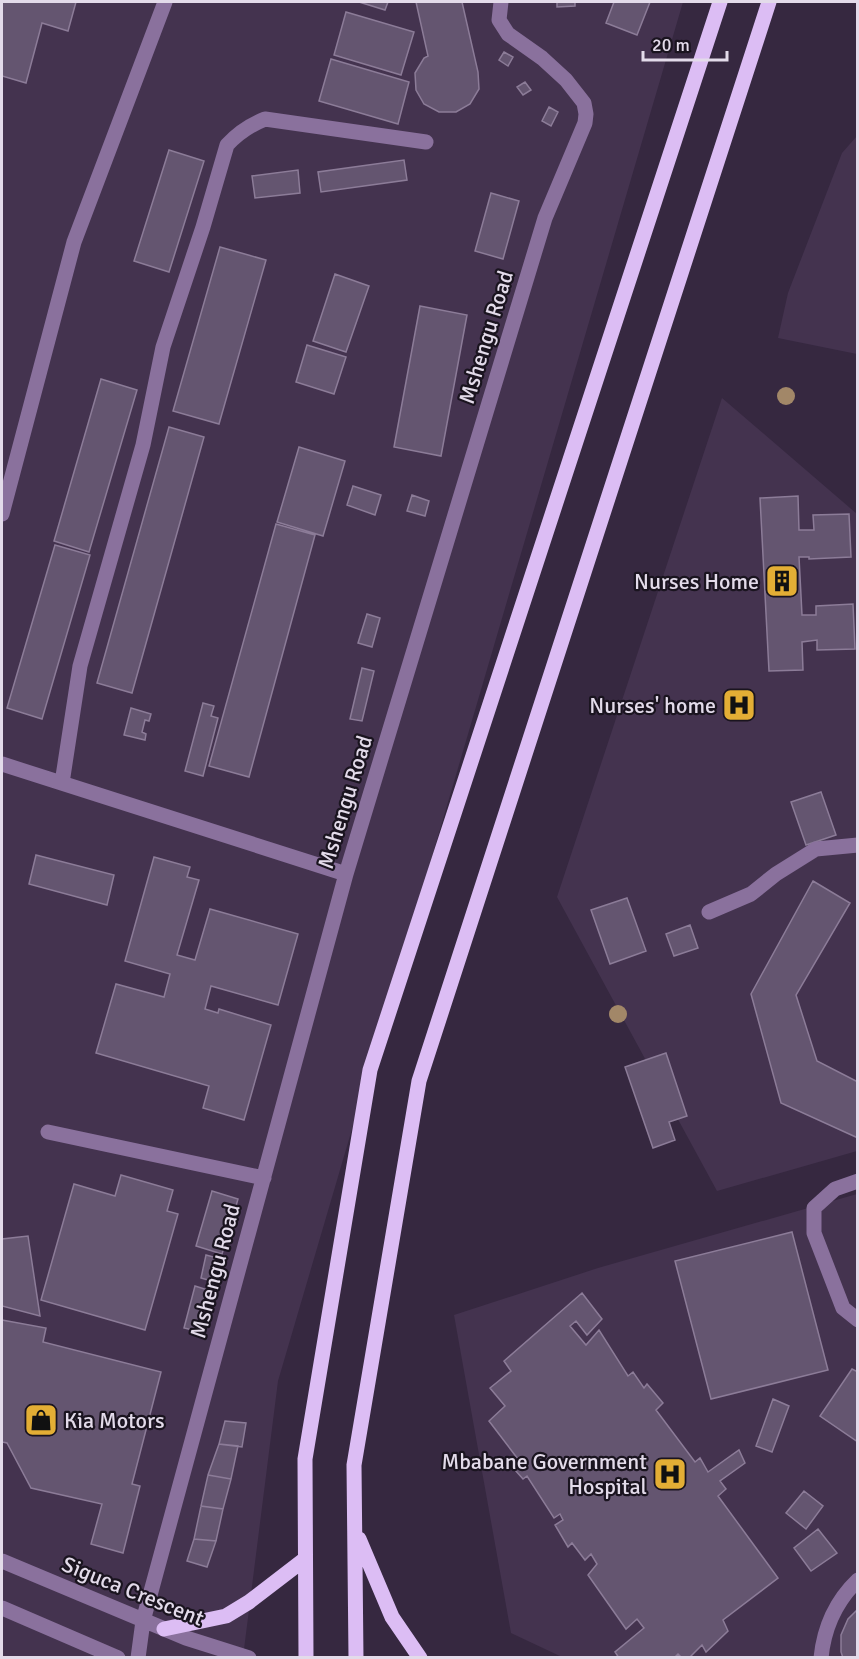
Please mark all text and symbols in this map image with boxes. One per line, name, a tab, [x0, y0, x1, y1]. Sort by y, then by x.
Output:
scale bar	[643, 24, 727, 62]
text: 20 m	[652, 34, 690, 56]
street label: Mshengu Road	[453, 267, 519, 407]
building icon: Nurses Home	[764, 563, 800, 599]
place label: Nurses Home	[634, 568, 759, 595]
hospital icon: Nurses' home	[721, 687, 757, 723]
place label: Nurses' home	[589, 692, 716, 719]
street label: Mshengu Road	[312, 732, 378, 872]
street label: Mshengu Road	[184, 1201, 246, 1341]
shop icon: Kia Motors	[23, 1402, 59, 1438]
place label: Kia Motors	[64, 1407, 165, 1434]
place label: Mbabane Government Hospital	[441, 1448, 647, 1500]
hospital icon: Mbabane Government Hospital	[652, 1456, 688, 1492]
street label: Siguca Crescent	[58, 1550, 208, 1632]

